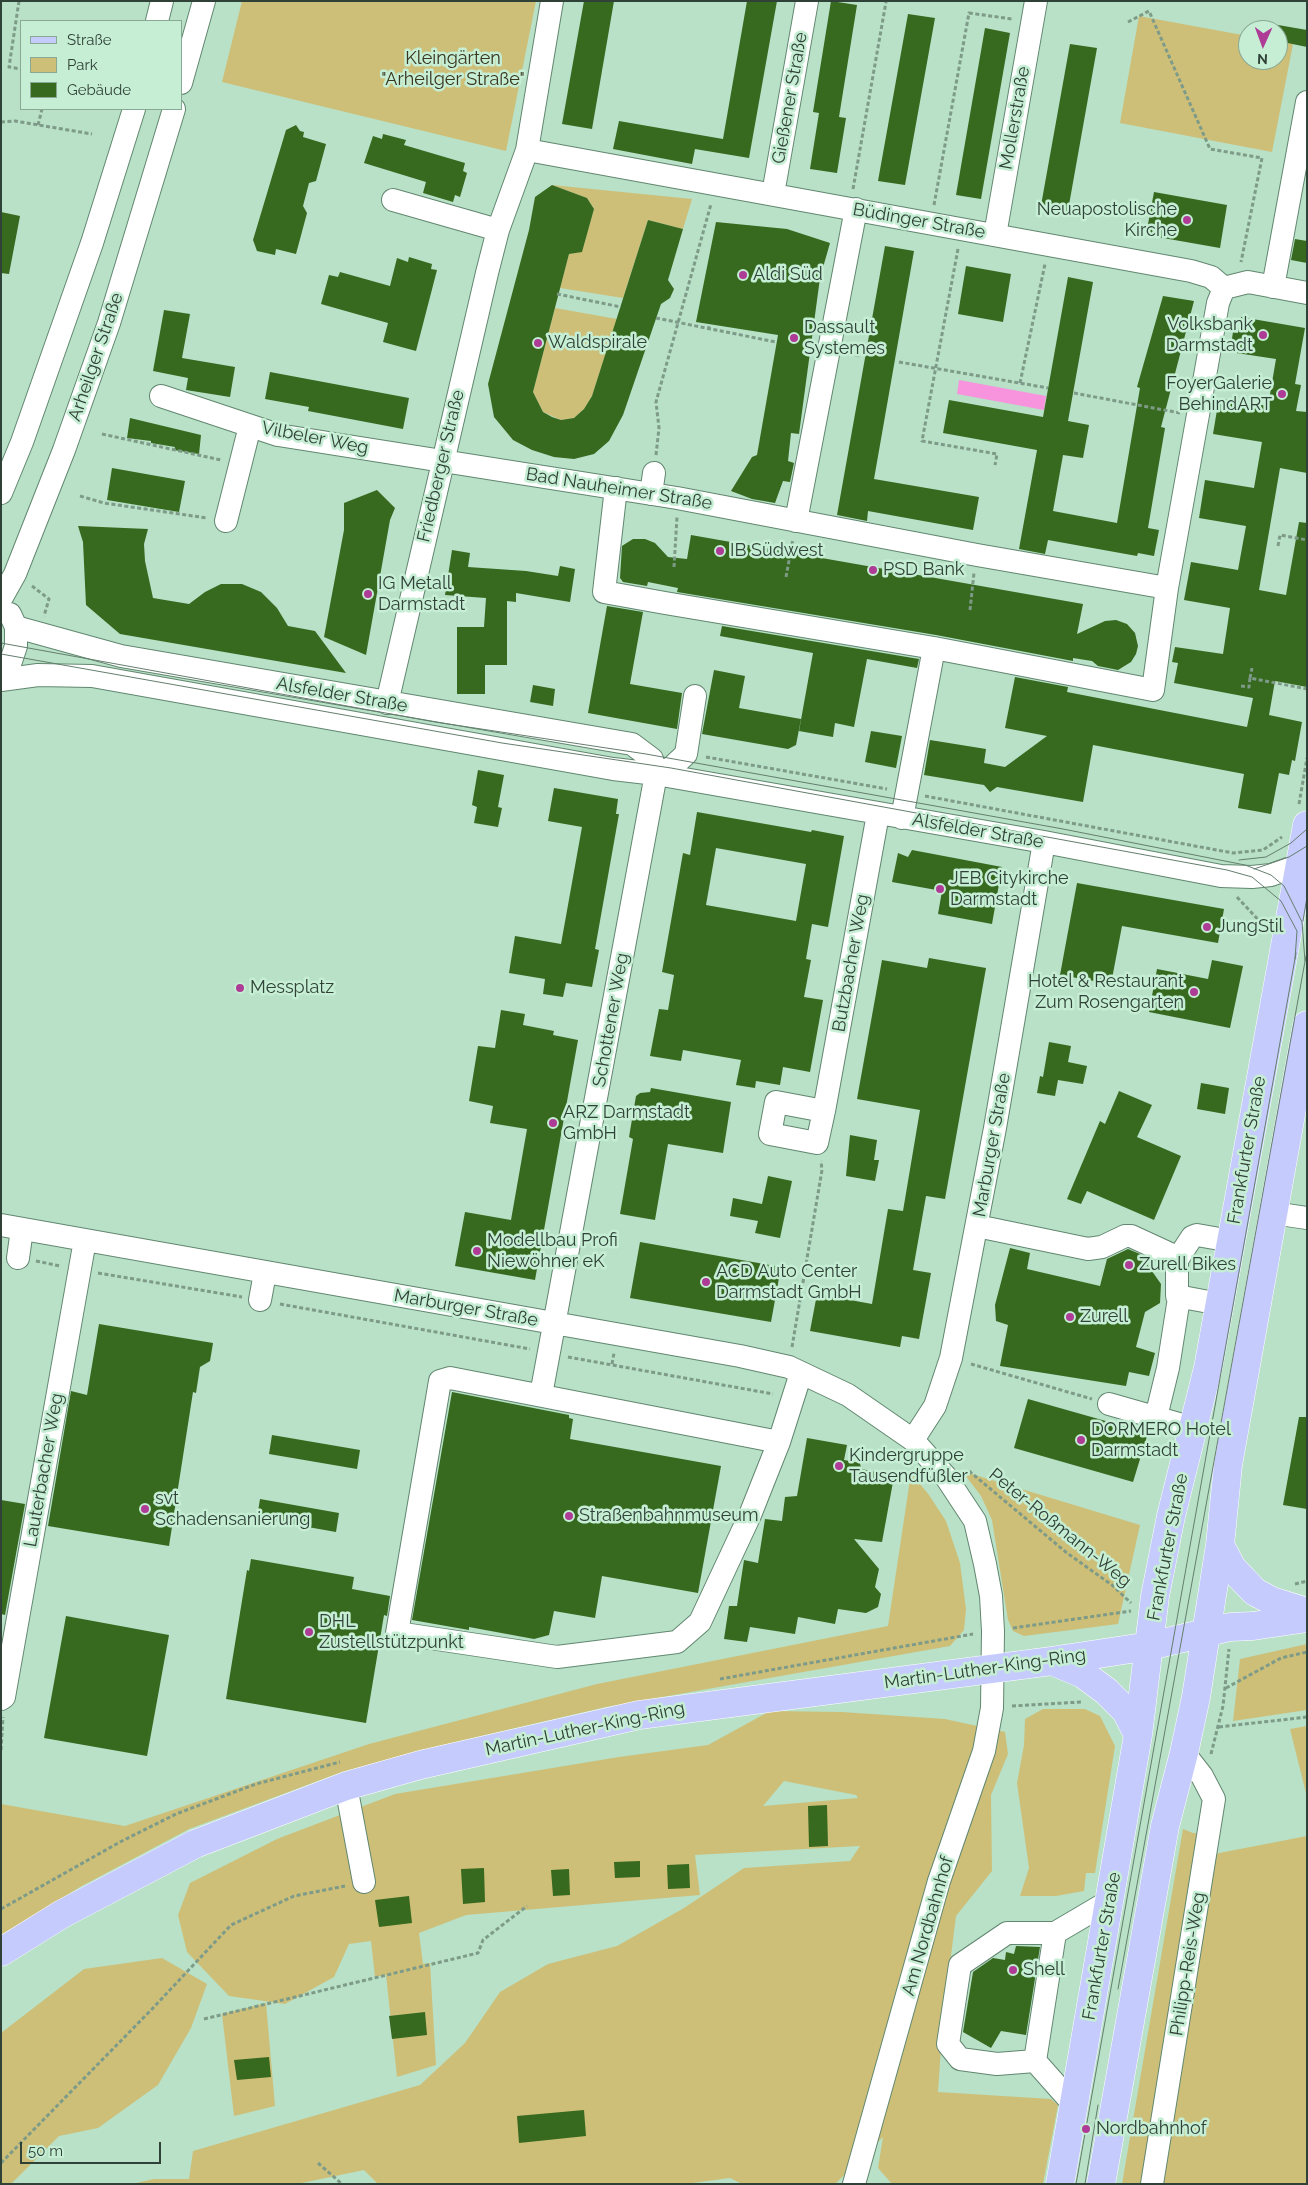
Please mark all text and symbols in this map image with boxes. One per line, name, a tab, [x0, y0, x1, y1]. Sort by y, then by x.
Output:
legend	[20, 20, 182, 110]
north arrow	[1238, 20, 1288, 70]
text: Straße	[67, 31, 111, 49]
street label: Gießener Straße	[768, 31, 812, 165]
park label: Kleingärten "Arheilger Straße"	[381, 48, 525, 90]
text: N	[1257, 51, 1268, 67]
text: Park	[67, 56, 98, 74]
street label: Mollerstraße	[995, 65, 1035, 171]
text: Gebäude	[67, 81, 131, 99]
street label: Büdinger Straße	[851, 199, 987, 243]
place label: Neuapostolische Kirche	[1037, 199, 1177, 242]
marker: Neuapostolische Kirche	[1181, 214, 1193, 226]
place label: Aldi Süd	[753, 264, 823, 286]
marker: Aldi Süd	[737, 269, 749, 281]
street label: Arheilger Straße	[64, 290, 128, 424]
place label: Volksbank Darmstadt	[1166, 314, 1253, 356]
place label: Dassault Systemes	[804, 317, 885, 359]
marker: Volksbank Darmstadt	[1257, 329, 1269, 341]
place label: Waldspirale	[548, 332, 647, 354]
marker: Dassault Systemes	[788, 332, 800, 344]
marker: Waldspirale	[532, 337, 544, 349]
place label: FoyerGalerie BehindART	[1166, 373, 1272, 416]
street label: Friedberger Straße	[413, 388, 469, 544]
marker: FoyerGalerie BehindART	[1276, 388, 1288, 400]
street label: Vilbeler Weg	[260, 417, 370, 459]
street label: Bad Nauheimer Straße	[524, 464, 714, 514]
place label: IB Südwest	[730, 540, 823, 562]
marker: IB Südwest	[714, 545, 726, 557]
place label: PSD Bank	[883, 559, 964, 581]
marker: PSD Bank	[867, 564, 879, 576]
place label: IG Metall Darmstadt	[378, 573, 465, 616]
marker: IG Metall Darmstadt	[362, 588, 374, 600]
street label: Alsfelder Straße	[275, 673, 409, 717]
street label: Alsfelder Straße	[911, 809, 1045, 853]
place label: JEB Citykirche Darmstadt	[950, 868, 1069, 911]
marker: JEB Citykirche Darmstadt	[934, 883, 946, 895]
street label: Butzbacher Weg	[828, 892, 874, 1034]
place label: JungStil	[1217, 916, 1283, 938]
marker: JungStil	[1201, 921, 1213, 933]
street label: Schottener Weg	[589, 951, 633, 1089]
place label: Hotel & Restaurant Zum Rosengarten	[1028, 971, 1184, 1014]
place label: Messplatz	[250, 977, 334, 999]
marker: Messplatz	[234, 982, 246, 994]
marker: Hotel & Restaurant Zum Rosengarten	[1188, 986, 1200, 998]
street label: Marburger Straße	[969, 1071, 1015, 1219]
street label: Frankfurter Straße	[1223, 1074, 1271, 1226]
place label: ARZ Darmstadt GmbH	[563, 1102, 690, 1144]
marker: ARZ Darmstadt GmbH	[547, 1117, 559, 1129]
place label: Modellbau Profi Niewöhner eK	[487, 1230, 618, 1272]
marker: Modellbau Profi Niewöhner eK	[471, 1245, 483, 1257]
place label: Zurell Bikes	[1139, 1254, 1236, 1276]
marker: Zurell Bikes	[1123, 1259, 1135, 1271]
place label: ACD Auto Center Darmstadt GmbH	[716, 1261, 862, 1304]
marker: ACD Auto Center Darmstadt GmbH	[700, 1276, 712, 1288]
street label: Marburger Straße	[392, 1285, 540, 1331]
place label: Zurell	[1080, 1306, 1128, 1328]
marker: Zurell	[1064, 1311, 1076, 1323]
street label: Lauterbacher Weg	[20, 1391, 68, 1549]
place label: DORMERO Hotel Darmstadt	[1091, 1419, 1231, 1462]
marker: DORMERO Hotel Darmstadt	[1075, 1434, 1087, 1446]
place label: Kindergruppe Tausendfüßler	[849, 1445, 968, 1488]
marker: Kindergruppe Tausendfüßler	[833, 1460, 845, 1472]
street label: Peter-Roßmann-Weg	[984, 1464, 1136, 1592]
street label: Frankfurter Straße	[1143, 1471, 1193, 1623]
place label: svt Schadensanierung	[155, 1488, 310, 1530]
marker: svt Schadensanierung	[139, 1503, 151, 1515]
place label: Straßenbahnmuseum	[579, 1505, 758, 1527]
marker: Straßenbahnmuseum	[563, 1510, 575, 1522]
place label: DHL Zustellstützpunkt	[319, 1611, 464, 1654]
marker: DHL Zustellstützpunkt	[303, 1626, 315, 1638]
street label: Martin-Luther-King-Ring	[883, 1644, 1087, 1694]
street label: Martin-Luther-King-Ring	[483, 1697, 687, 1761]
street label: Am Nordbahnhof	[898, 1854, 958, 1998]
street label: Frankfurter Straße	[1078, 1870, 1126, 2022]
street label: Philipp-Reis-Weg	[1166, 1891, 1210, 2037]
place label: Shell	[1023, 1959, 1065, 1981]
marker: Shell	[1007, 1964, 1019, 1976]
place label: Nordbahnhof	[1096, 2118, 1207, 2140]
marker: Nordbahnhof	[1080, 2123, 1092, 2135]
scale bar	[22, 2132, 164, 2164]
text: 50 m	[28, 2142, 63, 2160]

